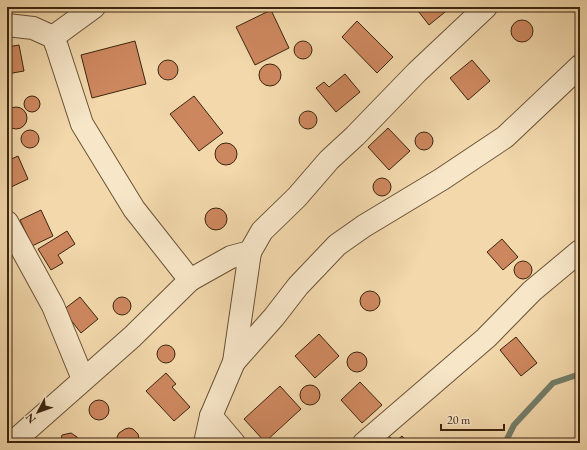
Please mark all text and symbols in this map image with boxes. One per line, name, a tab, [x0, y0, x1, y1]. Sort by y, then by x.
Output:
north arrow	[18, 392, 58, 432]
scale bar	[441, 406, 504, 432]
text: N	[22, 411, 39, 427]
text: 20 m	[447, 412, 471, 428]

